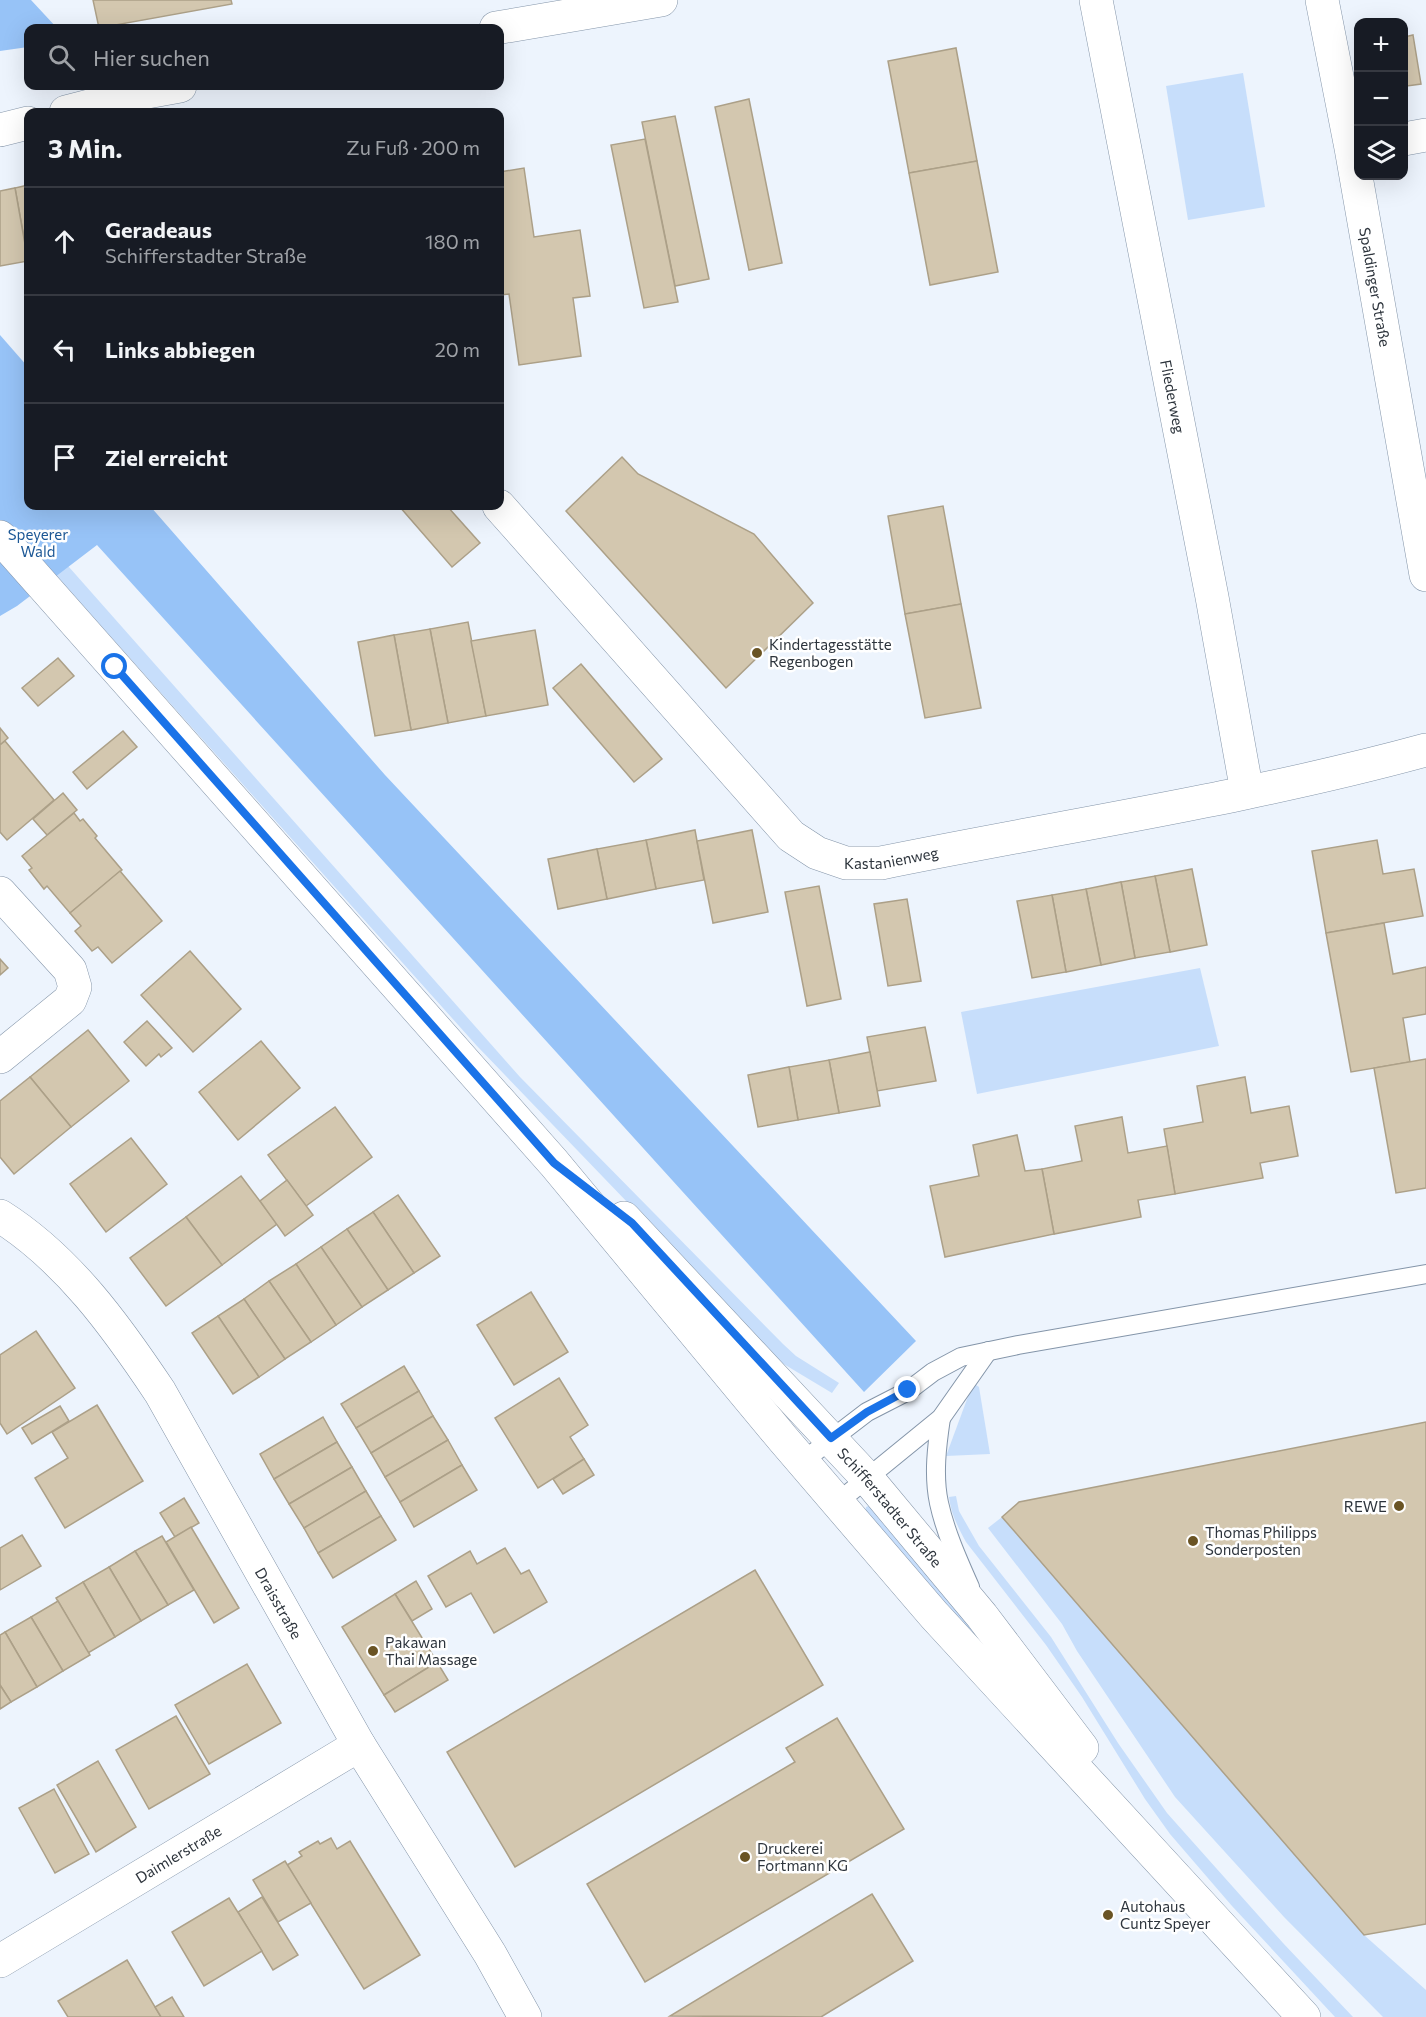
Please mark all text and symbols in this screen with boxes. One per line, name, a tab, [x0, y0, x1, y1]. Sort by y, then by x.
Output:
map controls	[1354, 18, 1408, 180]
button: +	[1354, 18, 1408, 72]
search box	[24, 24, 504, 90]
icon: search	[45, 41, 78, 74]
text: Hier suchen	[93, 44, 210, 71]
button: −	[1354, 72, 1408, 126]
button: layers	[1354, 126, 1408, 180]
text: 3 Min.	[48, 132, 122, 163]
text: Zu Fuß · 200 m	[346, 135, 480, 159]
text: Geradeaus	[105, 216, 212, 243]
icon: ahead	[48, 225, 81, 258]
street label: Spaldinger Straße	[1356, 226, 1395, 348]
text: 180 m	[425, 229, 480, 253]
text: Schifferstadter Straße	[105, 243, 307, 267]
icon: left	[48, 333, 81, 366]
text: Links abbiegen	[105, 336, 255, 363]
text: 20 m	[435, 337, 480, 361]
street label: Fliederweg	[1157, 358, 1189, 435]
icon: arrive	[48, 441, 81, 474]
text: Ziel erreicht	[105, 444, 228, 471]
park label: Speyerer Wald	[8, 525, 68, 560]
place label: Kindertagesstätte Regenbogen	[769, 635, 892, 670]
marker: Kindertagesstätte Regenbogen	[750, 646, 764, 660]
route start	[101, 653, 127, 679]
street label: Kastanienweg	[844, 843, 940, 872]
route end	[894, 1376, 920, 1402]
street label: Schifferstadter Straße	[834, 1444, 946, 1570]
place label: REWE	[1344, 1497, 1387, 1515]
marker: REWE	[1392, 1499, 1406, 1513]
place label: Thomas Philipps Sonderposten	[1205, 1523, 1317, 1558]
marker: Thomas Philipps Sonderposten	[1186, 1534, 1200, 1548]
street label: Draisstraße	[252, 1564, 306, 1642]
place label: Pakawan Thai Massage	[385, 1633, 477, 1668]
marker: Pakawan Thai Massage	[366, 1644, 380, 1658]
street label: Daimlerstraße	[132, 1821, 224, 1886]
place label: Druckerei Fortmann KG	[757, 1839, 848, 1874]
marker: Druckerei Fortmann KG	[738, 1850, 752, 1864]
place label: Autohaus Cuntz Speyer	[1120, 1897, 1211, 1932]
marker: Autohaus Cuntz Speyer	[1101, 1908, 1115, 1922]

